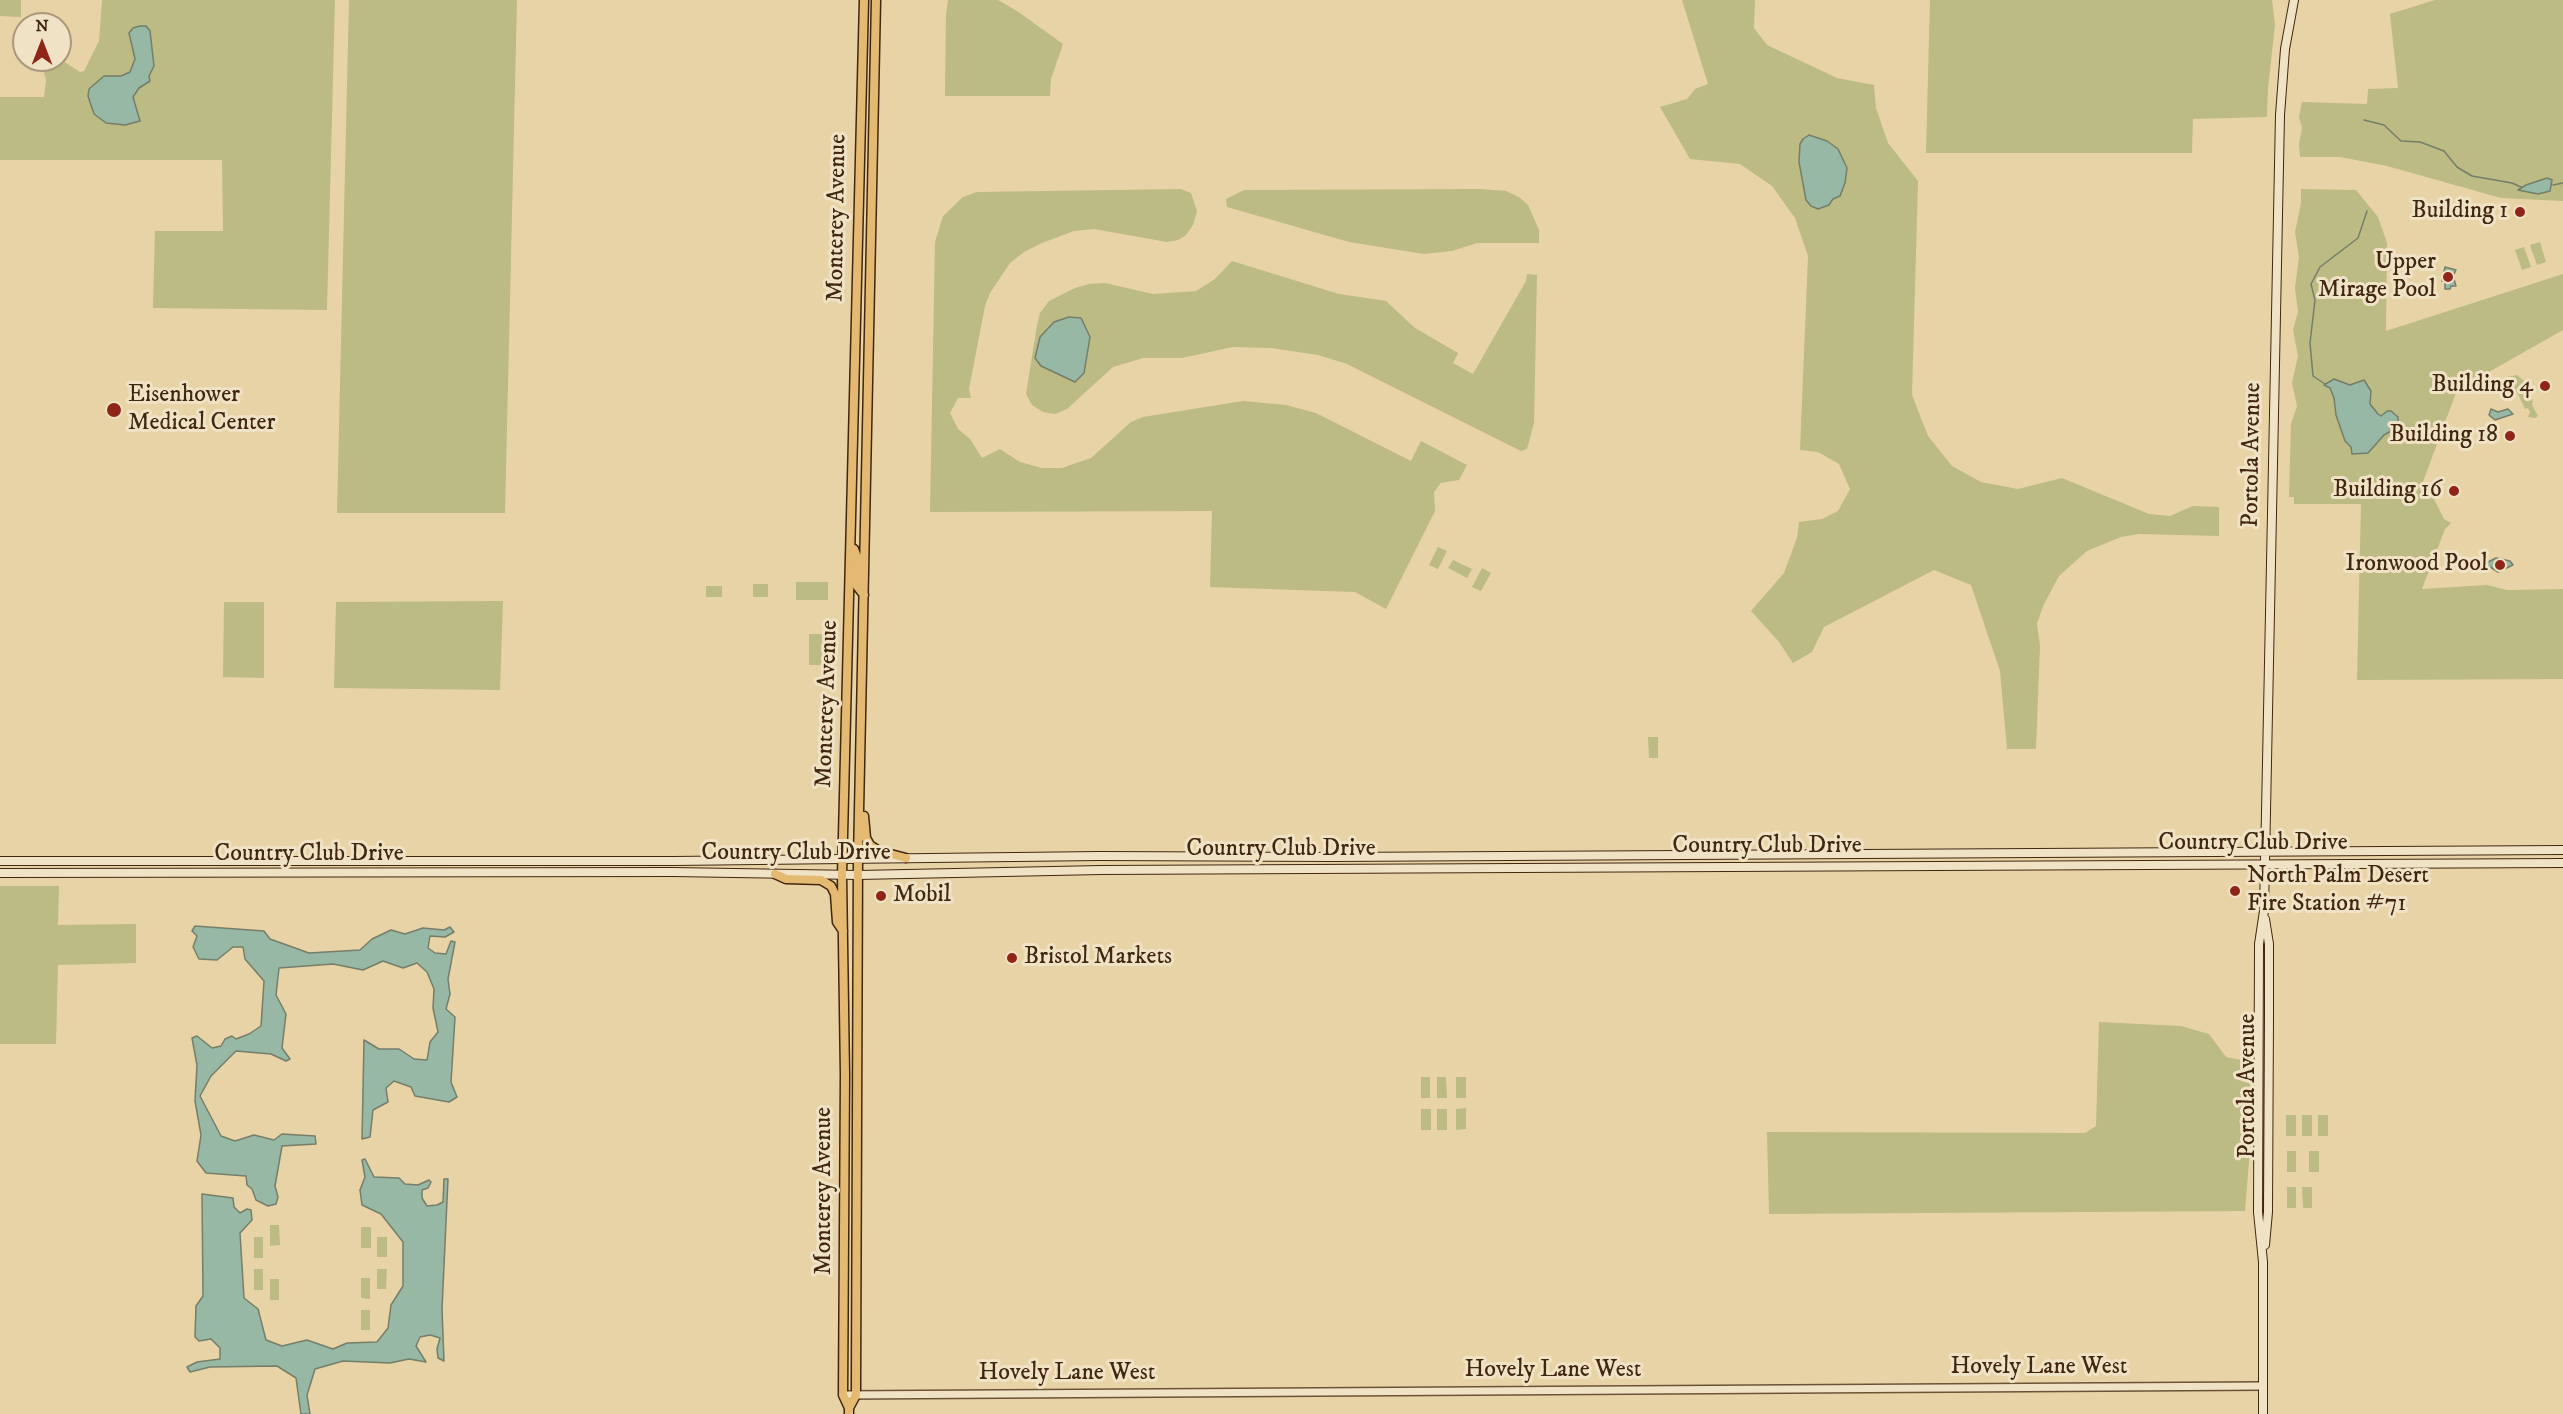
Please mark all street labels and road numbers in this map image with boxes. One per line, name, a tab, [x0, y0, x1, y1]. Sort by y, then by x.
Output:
street label: Monterey Avenue	[822, 134, 854, 302]
street label: Portola Avenue	[2237, 382, 2269, 528]
street label: Monterey Avenue	[811, 620, 845, 788]
street label: Country Club Drive	[2158, 830, 2348, 858]
street label: Country Club Drive	[1672, 833, 1862, 861]
street label: Country Club Drive	[1186, 836, 1376, 864]
street label: Country Club Drive	[701, 840, 891, 868]
street label: Country Club Drive	[214, 841, 404, 869]
street label: Portola Avenue	[2235, 1013, 2263, 1159]
street label: Monterey Avenue	[811, 1107, 839, 1275]
street label: Hovely Lane West	[1951, 1354, 2127, 1382]
street label: Hovely Lane West	[1465, 1357, 1641, 1385]
street label: Hovely Lane West	[979, 1360, 1155, 1388]

